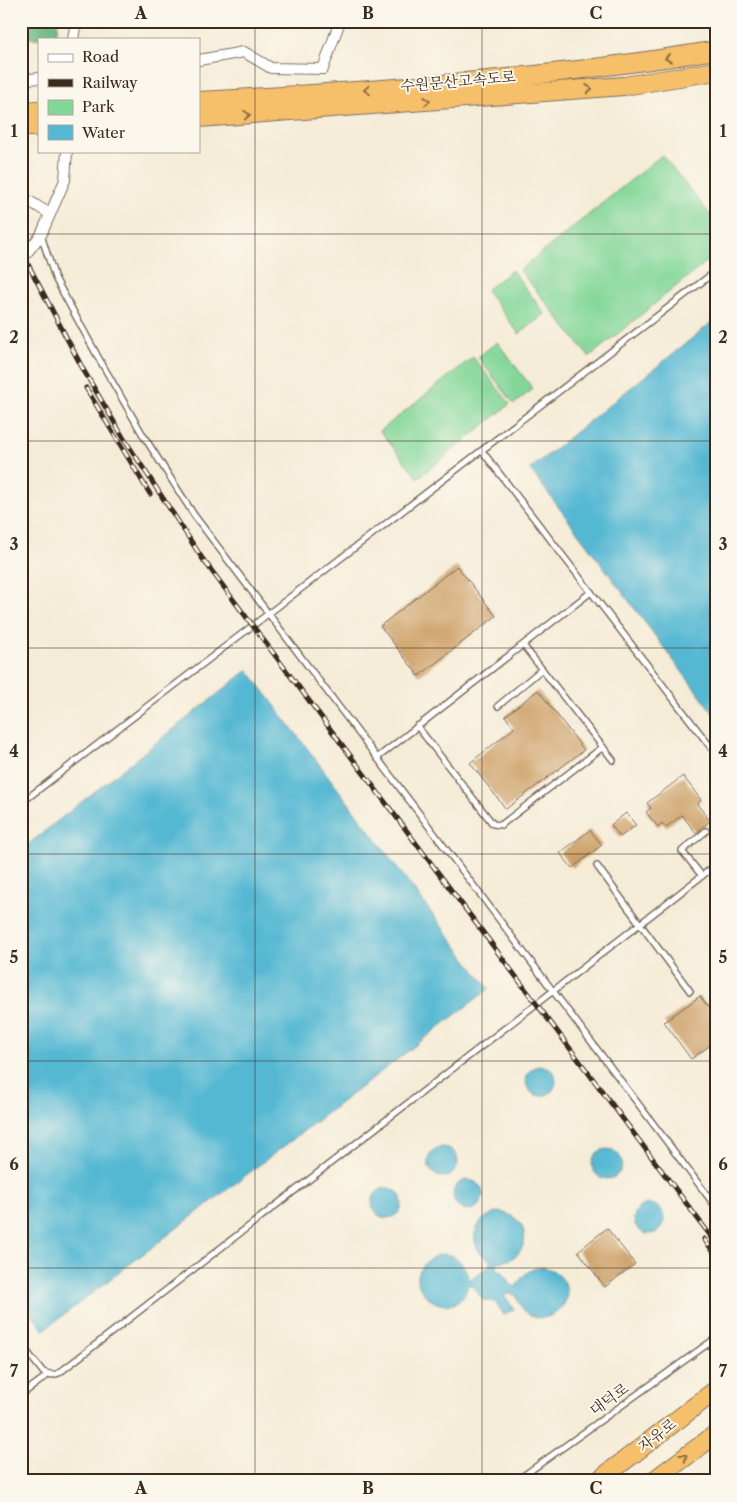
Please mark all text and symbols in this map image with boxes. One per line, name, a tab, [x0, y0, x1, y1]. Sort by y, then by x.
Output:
text: A	[134, 3, 148, 23]
text: B	[362, 3, 374, 23]
text: C	[590, 3, 602, 23]
legend	[38, 38, 200, 152]
text: Road	[82, 47, 119, 66]
one-way arrow	[663, 53, 672, 63]
street label: 수원문산고속도로	[399, 66, 517, 96]
text: Railway	[82, 73, 138, 92]
one-way arrow	[363, 84, 371, 95]
one-way arrow	[585, 84, 593, 95]
one-way arrow	[423, 96, 431, 107]
text: Park	[82, 97, 116, 116]
one-way arrow	[244, 109, 252, 120]
text: 1	[10, 121, 18, 141]
text: 1	[719, 121, 727, 141]
text: Water	[81, 123, 126, 142]
text: 2	[9, 327, 19, 347]
text: 2	[718, 327, 728, 347]
text: 3	[9, 534, 19, 554]
text: 3	[718, 534, 728, 554]
text: 4	[9, 741, 19, 761]
text: 4	[718, 741, 728, 761]
text: 5	[10, 947, 19, 967]
text: 5	[719, 947, 728, 967]
text: 6	[9, 1154, 19, 1174]
text: 6	[718, 1154, 728, 1174]
text: 7	[10, 1361, 19, 1381]
text: 7	[719, 1361, 728, 1381]
street label: 대덕로	[586, 1378, 633, 1419]
street label: 자유로	[634, 1414, 680, 1456]
one-way arrow	[678, 1454, 688, 1463]
text: A	[134, 1478, 148, 1498]
text: B	[362, 1478, 374, 1498]
text: C	[590, 1478, 602, 1498]

